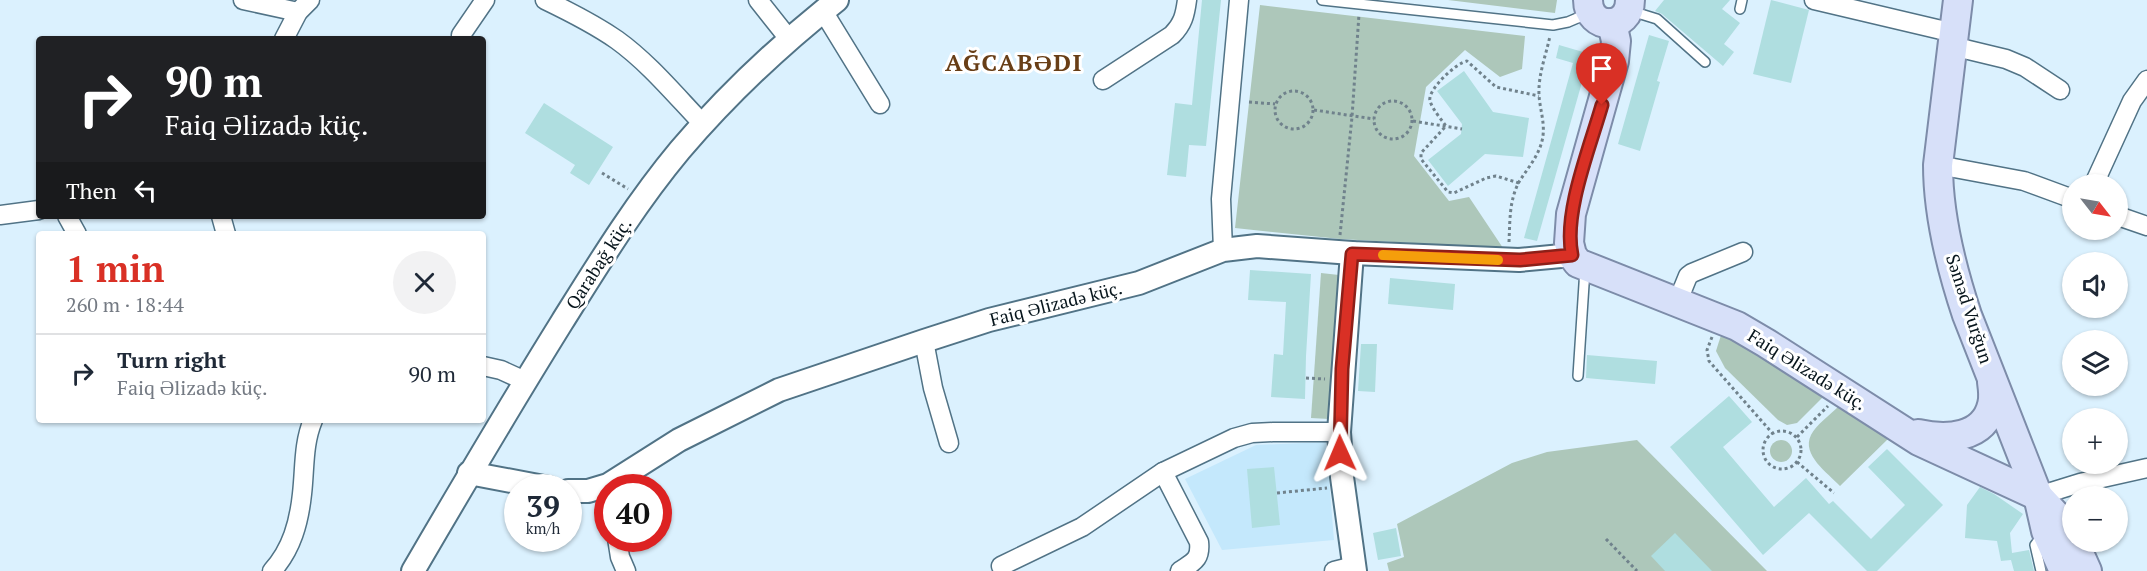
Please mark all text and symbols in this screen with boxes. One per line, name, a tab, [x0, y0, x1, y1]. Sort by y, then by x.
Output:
pin	[1576, 43, 1627, 105]
district label: AĞCABƏDI	[945, 46, 1083, 78]
icon: arrive	[1585, 52, 1618, 85]
text: 90 m	[165, 53, 263, 109]
icon: right	[66, 60, 144, 138]
text: Faiq Əlizadə küç.	[165, 107, 368, 143]
icon: left	[129, 174, 162, 207]
north arrow	[2062, 174, 2128, 240]
map controls	[2062, 174, 2128, 552]
text: Then	[66, 176, 117, 205]
street label: Qarabağ küç.	[560, 213, 637, 314]
text: 1 min	[66, 245, 164, 292]
button: close	[393, 251, 456, 314]
street label: Səməd Vurğun	[1941, 251, 1999, 367]
button: sound	[2062, 252, 2128, 318]
street label: Faiq Əlizadə küç.	[987, 275, 1124, 331]
text: 260 m · 18:44	[66, 291, 184, 318]
street label: Faiq Əlizadə küç.	[1744, 323, 1871, 415]
button: layers	[2062, 330, 2128, 396]
text: Turn right	[117, 345, 226, 374]
icon: right	[66, 357, 99, 390]
text: 90 m	[408, 359, 456, 388]
text: Faiq Əlizadə küç.	[117, 374, 268, 401]
button: +	[2062, 408, 2128, 474]
position arrow	[1308, 421, 1372, 485]
speed limit sign: 40	[594, 474, 672, 552]
text: 39	[526, 486, 560, 526]
button: −	[2062, 486, 2128, 552]
text: km/h	[526, 518, 560, 538]

